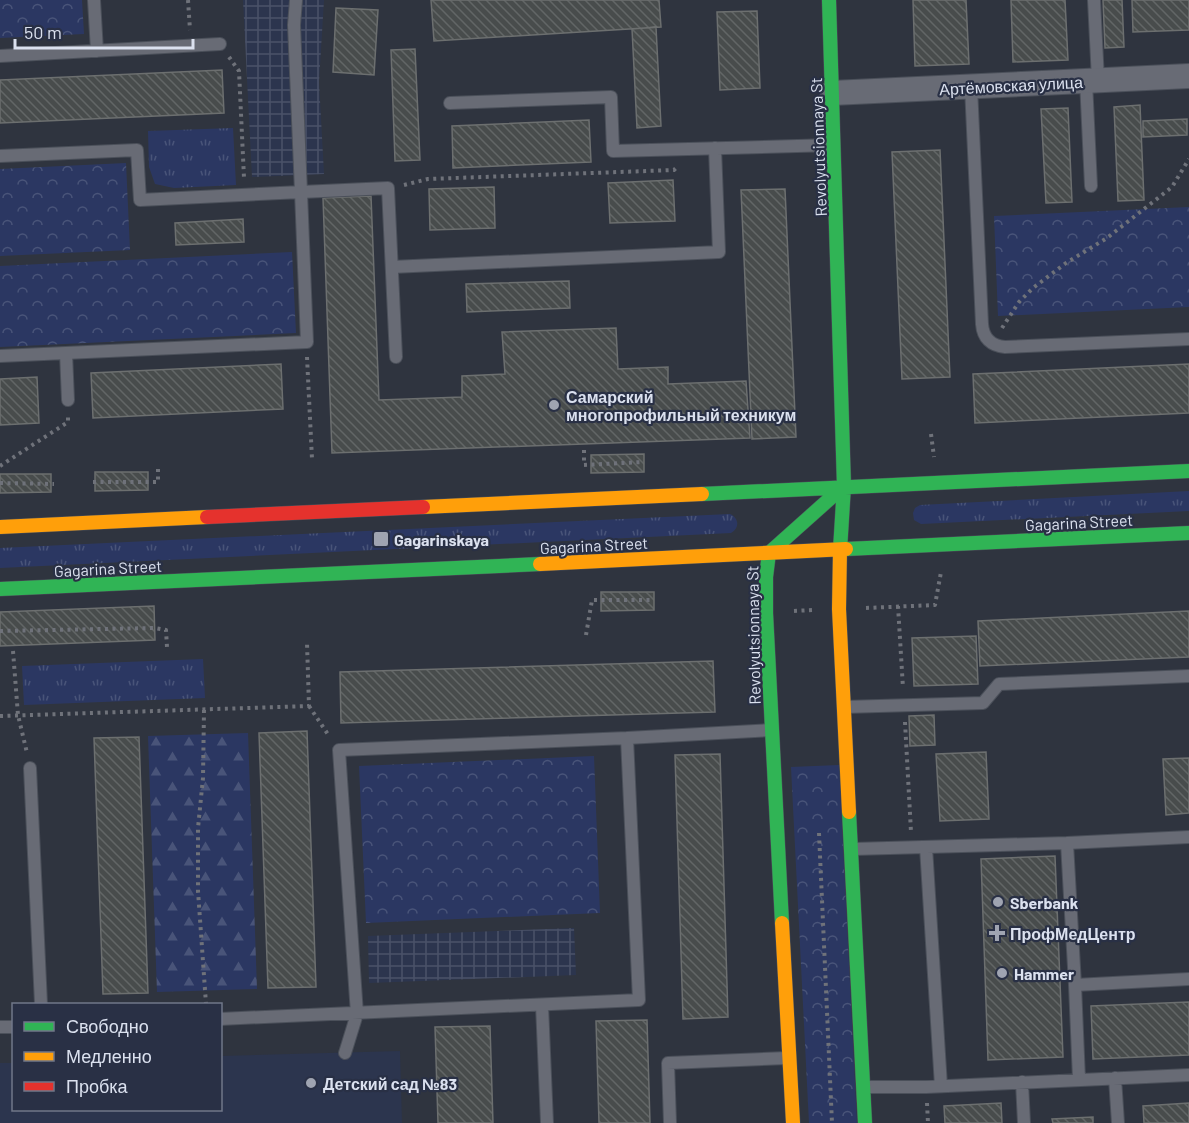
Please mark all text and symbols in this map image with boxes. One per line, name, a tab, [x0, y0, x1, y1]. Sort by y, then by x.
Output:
scale bar	[15, 12, 194, 50]
text: 50 m	[24, 21, 62, 43]
street label: Артёмовская улица	[939, 72, 1083, 98]
street label: Revolyutsionnaya St	[806, 77, 830, 217]
place label: Самарский многопрофильный техникум	[566, 387, 796, 424]
marker: Самарский многопрофильный техникум	[547, 398, 561, 412]
street label: Gagarina Street	[1024, 510, 1134, 534]
marker: Gagarinskaya	[372, 530, 390, 548]
place label: Gagarinskaya	[394, 530, 489, 549]
street label: Gagarina Street	[539, 533, 649, 557]
street label: Gagarina Street	[53, 556, 163, 580]
street label: Revolyutsionnaya St	[742, 565, 764, 705]
place label: Sberbank	[1010, 893, 1079, 912]
marker: Sberbank	[991, 895, 1005, 909]
marker: ПрофМедЦентр	[988, 924, 1006, 942]
place label: ПрофМедЦентр	[1010, 924, 1136, 943]
place label: Hammer	[1014, 964, 1074, 983]
marker: Hammer	[995, 966, 1009, 980]
legend	[12, 1003, 222, 1111]
text: Свободно	[66, 1015, 149, 1037]
text: Медленно	[66, 1045, 152, 1067]
place label: Детский сад №83	[323, 1074, 457, 1093]
text: Пробка	[66, 1075, 129, 1097]
marker: Детский сад №83	[304, 1076, 318, 1090]

